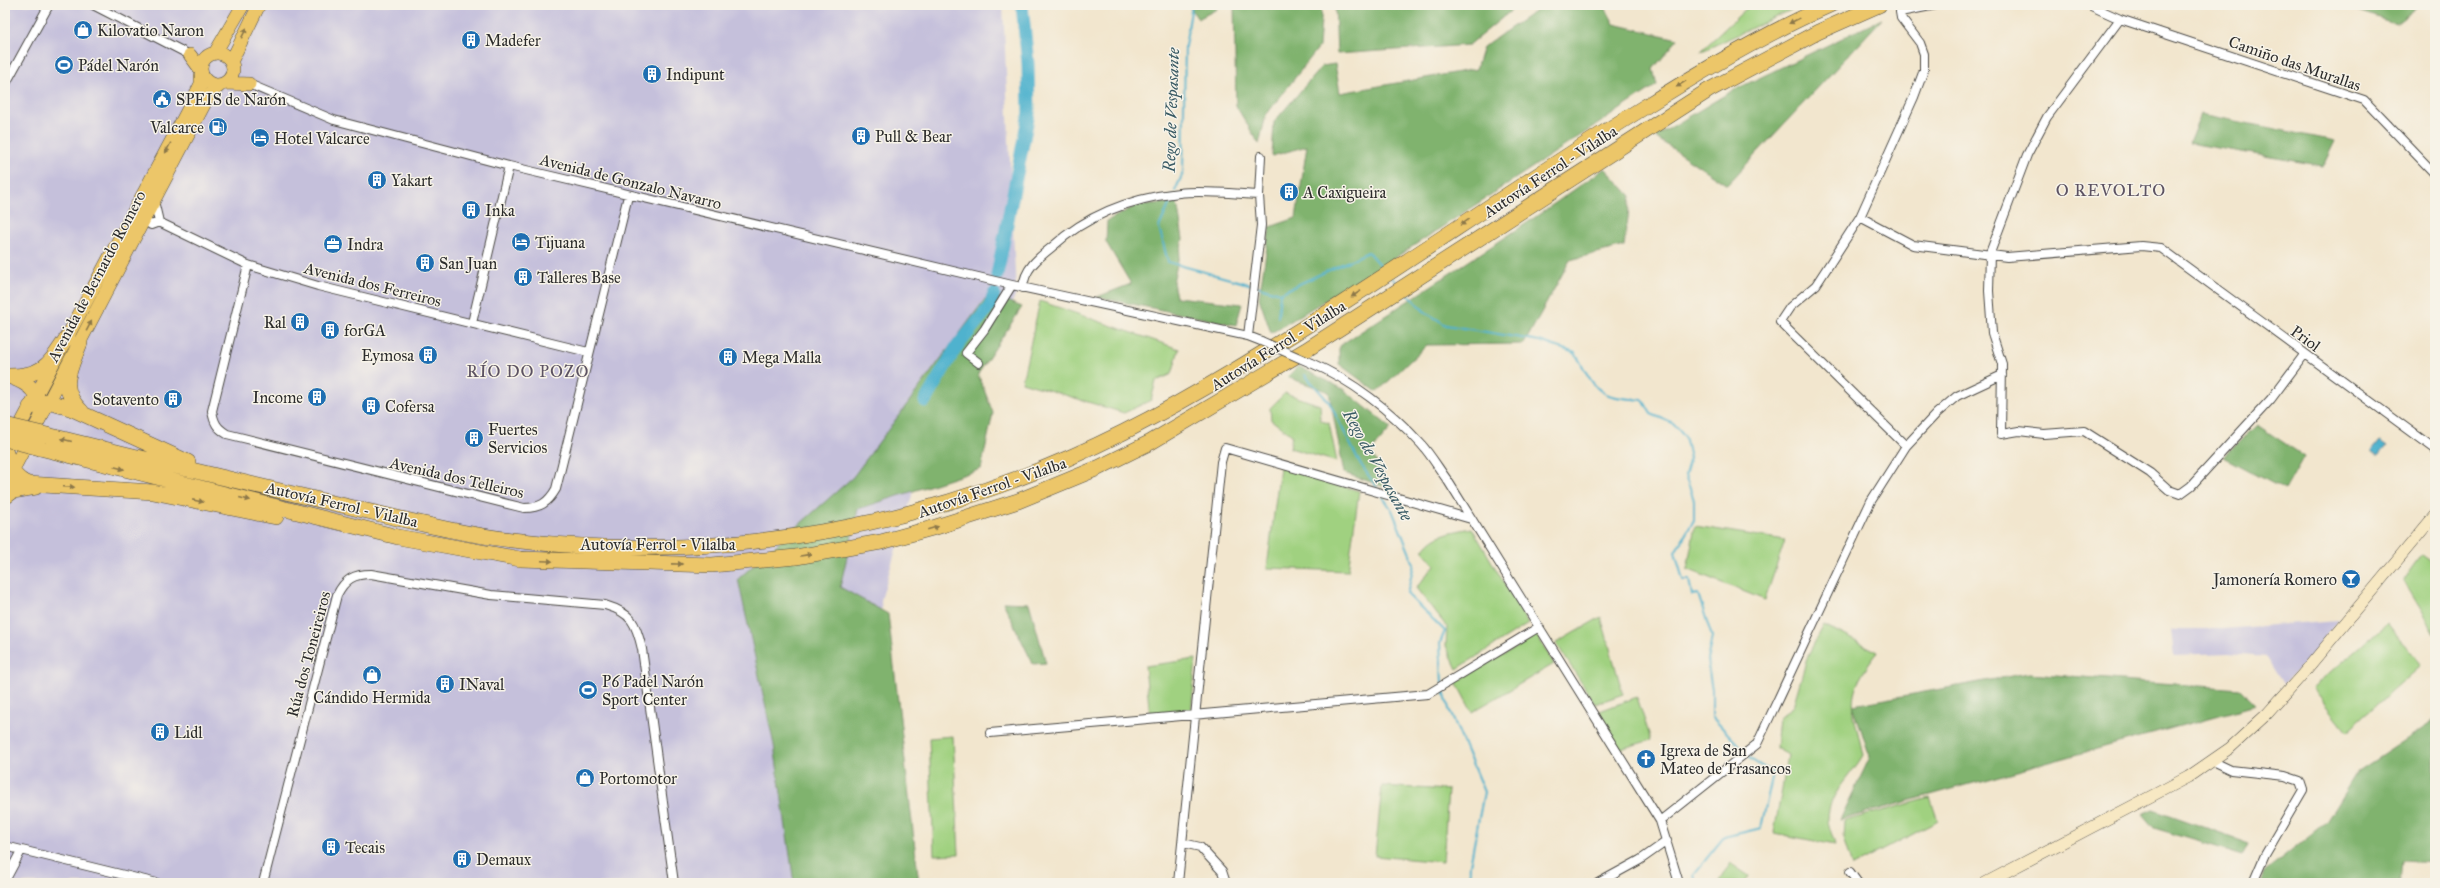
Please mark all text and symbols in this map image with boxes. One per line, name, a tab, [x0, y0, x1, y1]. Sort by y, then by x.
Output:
one-way arrow	[1789, 18, 1800, 25]
shop icon: Kilovatio Naron	[72, 19, 94, 41]
place label: Kilovatio Naron	[97, 21, 204, 40]
one-way arrow	[241, 27, 247, 39]
building icon: Madefer	[460, 29, 482, 51]
place label: Madefer	[485, 31, 541, 50]
street label: Camiño das Murallas	[2226, 32, 2364, 95]
water label: Rego de Vespasante	[1159, 47, 1184, 174]
sports icon: Pádel Narón	[53, 54, 75, 76]
place label: Pádel Narón	[78, 56, 159, 75]
building icon: Indipunt	[641, 63, 663, 85]
place label: Indipunt	[666, 65, 725, 84]
one-way arrow	[1675, 81, 1687, 88]
public building icon: SPEIS de Narón	[151, 88, 173, 110]
place label: SPEIS de Narón	[176, 90, 287, 109]
fuel station icon: Valcarce	[207, 116, 229, 138]
place label: Valcarce	[149, 118, 204, 137]
street label: Autovía Ferrol - Vilalba	[1479, 121, 1621, 222]
building icon: Pull & Bear	[850, 125, 872, 147]
hotel icon: Hotel Valcarce	[249, 127, 271, 149]
place label: Pull & Bear	[875, 127, 952, 146]
place label: Hotel Valcarce	[274, 129, 370, 148]
one-way arrow	[165, 142, 171, 154]
street label: Avenida de Gonzalo Navarro	[537, 149, 724, 213]
building icon: Yakart	[366, 169, 388, 191]
place label: Yakart	[391, 171, 433, 190]
district label: O REVOLTO	[2056, 180, 2166, 201]
building icon: A Caxigueira	[1278, 181, 1300, 203]
place label: A Caxigueira	[1302, 183, 1387, 203]
street label: Avenida de Bernardo Romero	[43, 187, 150, 366]
building icon: Inka	[460, 199, 482, 221]
place label: Inka	[485, 201, 515, 220]
one-way arrow	[1459, 219, 1471, 226]
hotel icon: Tijuana	[510, 231, 532, 253]
office icon: Indra	[322, 233, 344, 255]
place label: Tijuana	[535, 233, 585, 252]
place label: Indra	[347, 235, 384, 254]
building icon: San Juan	[414, 252, 436, 274]
place label: San Juan	[439, 254, 497, 274]
street label: Avenida dos Ferreiros	[301, 258, 444, 311]
building icon: Talleres Base	[512, 266, 534, 288]
place label: Talleres Base	[537, 268, 621, 287]
one-way arrow	[1351, 290, 1362, 298]
street label: Autovía Ferrol - Vilalba	[1207, 296, 1349, 395]
building icon: Ral	[289, 311, 311, 333]
place label: Ral	[264, 313, 287, 332]
building icon: forGA	[319, 319, 341, 341]
one-way arrow	[85, 321, 92, 332]
place label: forGA	[344, 321, 386, 340]
street label: Priol	[2287, 321, 2325, 356]
building icon: Eymosa	[417, 344, 439, 366]
place label: Eymosa	[361, 346, 414, 365]
building icon: Mega Malla	[717, 346, 739, 368]
place label: Mega Malla	[742, 348, 822, 368]
district label: RÍO DO POZO	[467, 360, 589, 382]
building icon: Income	[306, 386, 328, 408]
building icon: Sotavento	[162, 388, 184, 410]
place label: Income	[253, 388, 303, 407]
place label: Sotavento	[93, 390, 159, 409]
building icon: Cofersa	[360, 395, 382, 417]
place label: Cofersa	[385, 397, 435, 416]
water label: Rego de Vespasante	[1338, 405, 1417, 525]
place label: Fuertes Servicios	[488, 420, 547, 457]
building icon: Fuertes Servicios	[463, 427, 485, 449]
one-way arrow	[60, 437, 72, 443]
street label: Avenida dos Telleiros	[387, 453, 526, 502]
street label: Autovía Ferrol - Vilalba	[915, 453, 1069, 522]
one-way arrow	[113, 465, 125, 471]
street label: Autovía Ferrol - Vilalba	[263, 478, 420, 531]
one-way arrow	[63, 484, 76, 490]
one-way arrow	[239, 496, 251, 502]
one-way arrow	[191, 498, 204, 504]
one-way arrow	[927, 525, 939, 531]
street label: Autovía Ferrol - Vilalba	[579, 535, 736, 554]
one-way arrow	[800, 552, 812, 558]
one-way arrow	[541, 557, 553, 564]
one-way arrow	[671, 561, 684, 567]
bar icon: Jamonería Romero	[2340, 568, 2362, 590]
place label: Jamonería Romero	[2211, 570, 2337, 590]
street label: Rúa dos Toneireiros	[283, 589, 334, 719]
shop icon: Cándido Hermida	[361, 664, 383, 686]
place label: P6 Padel Narón Sport Center	[602, 672, 704, 709]
building icon: INaval	[434, 673, 456, 695]
place label: INaval	[459, 675, 505, 694]
sports icon: P6 Padel Narón Sport Center	[577, 679, 599, 701]
place label: Cándido Hermida	[313, 688, 431, 707]
building icon: Lidl	[149, 721, 171, 743]
place label: Lidl	[174, 723, 203, 742]
place label: Igrexa de San Mateo de Trasancos	[1660, 741, 1791, 778]
church icon: Igrexa de San Mateo de Trasancos	[1635, 748, 1657, 770]
shop icon: Portomotor	[574, 767, 596, 789]
place label: Portomotor	[599, 769, 677, 788]
building icon: Tecais	[320, 836, 342, 858]
place label: Tecais	[345, 838, 385, 857]
building icon: Demaux	[451, 848, 473, 870]
place label: Demaux	[476, 850, 531, 869]

